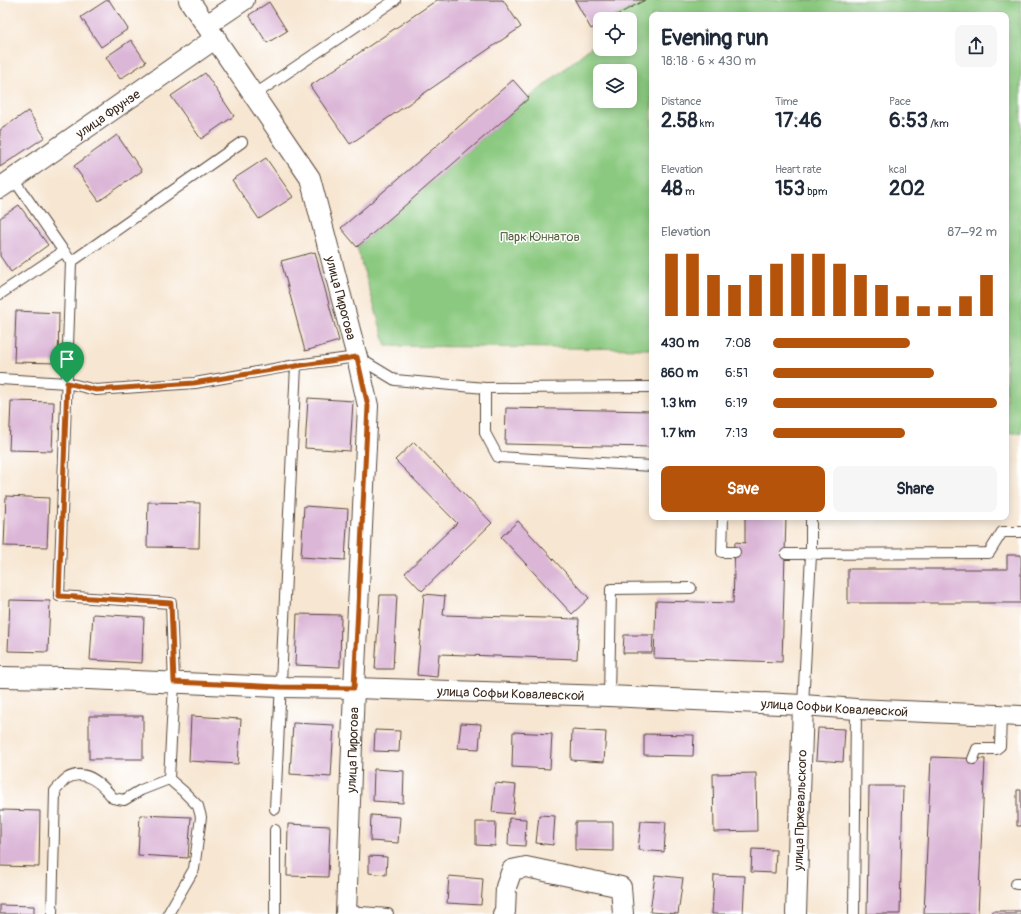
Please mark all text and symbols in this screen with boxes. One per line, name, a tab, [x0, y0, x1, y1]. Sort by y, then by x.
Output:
map controls	[593, 12, 637, 108]
button: locate	[593, 12, 637, 56]
text: Evening run	[661, 24, 769, 52]
button: share	[955, 25, 997, 67]
text: 18:18 · 6 × 430 m	[661, 53, 756, 69]
button: layers	[593, 64, 637, 108]
street label: улица Фрунзе	[72, 86, 144, 143]
text: Distance	[661, 95, 701, 108]
text: Time	[775, 95, 798, 108]
text: Pace	[889, 95, 911, 108]
text: 2.58	[661, 108, 697, 133]
text: 17:46	[775, 108, 822, 133]
text: 6:53	[889, 108, 928, 133]
text: km	[697, 117, 714, 130]
text: /km	[928, 117, 949, 130]
text: Elevation	[661, 163, 703, 176]
text: Heart rate	[775, 163, 821, 176]
text: kcal	[889, 163, 907, 176]
text: 48	[661, 176, 683, 201]
text: 153	[775, 176, 805, 201]
text: 202	[889, 176, 925, 201]
text: m	[683, 185, 695, 198]
text: bpm	[805, 185, 828, 198]
text: Elevation	[661, 224, 711, 240]
text: 87–92 m	[948, 224, 997, 240]
park label: Парк Юннатов	[500, 229, 580, 245]
street label: улица Пирогова	[322, 253, 359, 342]
text: 430 m	[661, 335, 699, 351]
text: 7:08	[725, 335, 751, 351]
pin	[50, 342, 84, 383]
icon: arrive	[56, 348, 78, 370]
text: 860 m	[661, 365, 698, 381]
text: 6:51	[725, 365, 748, 381]
text: 1.3 km	[661, 395, 696, 411]
text: 6:19	[725, 395, 748, 411]
text: 1.7 km	[661, 425, 696, 441]
text: 7:13	[725, 425, 748, 441]
button: Save	[661, 466, 825, 512]
button: Share	[833, 466, 997, 512]
street label: улица Софьи Ковалевской	[436, 684, 585, 704]
street label: улица Софьи Ковалевской	[759, 696, 908, 720]
street label: улица Пирогова	[343, 707, 362, 794]
street label: улица Пржевальского	[790, 749, 811, 872]

